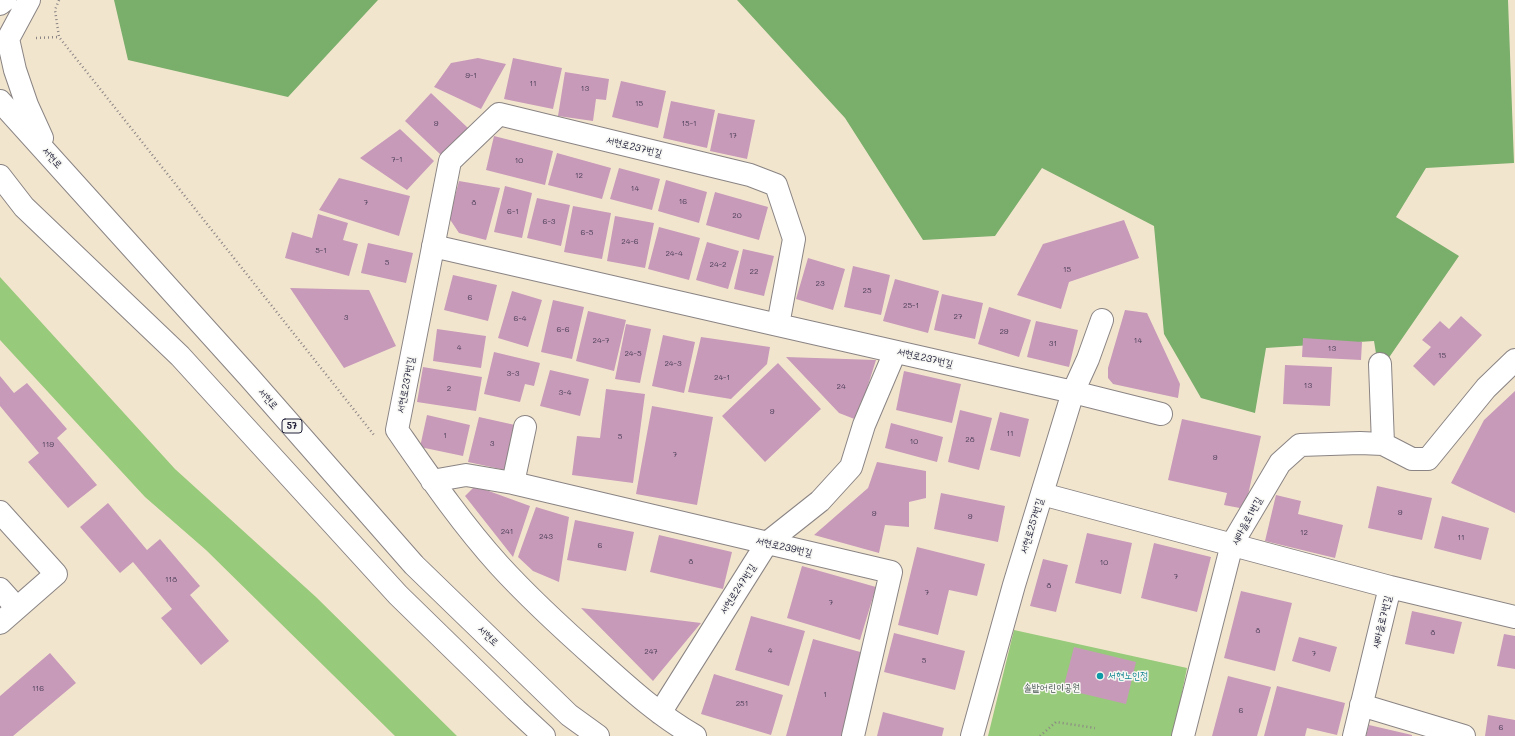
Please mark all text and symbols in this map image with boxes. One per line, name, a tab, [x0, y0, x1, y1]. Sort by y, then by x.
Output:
house number: 9-1	[465, 71, 477, 81]
house number: 11	[529, 79, 537, 89]
house number: 13	[581, 84, 589, 94]
house number: 15	[635, 99, 643, 109]
house number: 9	[434, 119, 438, 129]
house number: 15-1	[681, 119, 697, 129]
house number: 17	[729, 131, 737, 141]
street label: 서현로237번길	[605, 134, 663, 160]
street label: 서현로	[39, 145, 65, 171]
house number: 7-1	[391, 155, 403, 165]
house number: 10	[515, 156, 523, 166]
house number: 12	[575, 171, 583, 181]
house number: 14	[631, 184, 639, 194]
house number: 16	[679, 197, 687, 207]
house number: 7	[364, 198, 368, 208]
house number: 8	[472, 198, 476, 208]
house number: 6-1	[507, 207, 519, 217]
house number: 20	[732, 211, 742, 221]
house number: 6-3	[543, 217, 555, 227]
house number: 6-5	[581, 228, 593, 238]
house number: 24-6	[621, 237, 639, 247]
house number: 5-1	[315, 246, 327, 256]
house number: 24-4	[665, 249, 683, 259]
house number: 5	[385, 258, 389, 268]
house number: 24-2	[710, 260, 726, 270]
house number: 15	[1063, 265, 1071, 275]
house number: 22	[750, 267, 758, 277]
house number: 23	[815, 279, 825, 289]
house number: 25	[862, 286, 872, 296]
house number: 6	[468, 293, 472, 303]
house number: 25-1	[903, 301, 919, 311]
house number: 27	[954, 312, 962, 322]
house number: 3	[344, 313, 348, 323]
house number: 6-4	[514, 314, 526, 324]
house number: 6-6	[556, 325, 570, 335]
house number: 29	[999, 327, 1009, 337]
house number: 24-7	[593, 336, 609, 346]
house number: 14	[1134, 336, 1142, 346]
house number: 31	[1049, 339, 1057, 349]
house number: 4	[457, 343, 461, 353]
house number: 13	[1328, 344, 1336, 354]
street label: 서현로237번길	[896, 346, 954, 370]
house number: 24-5	[624, 349, 642, 359]
house number: 15	[1438, 351, 1446, 361]
street label: 서현로237번길	[395, 356, 417, 414]
house number: 24-3	[664, 359, 682, 369]
house number: 3-3	[507, 369, 519, 379]
house number: 24-1	[714, 373, 730, 383]
house number: 13	[1304, 381, 1312, 391]
house number: 24	[836, 382, 846, 392]
house number: 2	[447, 384, 451, 394]
street label: 서현로	[256, 386, 280, 412]
house number: 3-4	[559, 388, 571, 398]
house number: 9	[770, 407, 774, 417]
road number: 57	[282, 419, 302, 433]
house number: 11	[1006, 429, 1014, 439]
house number: 1	[443, 431, 447, 441]
house number: 5	[618, 432, 622, 442]
house number: 28	[965, 435, 975, 445]
house number: 10	[910, 437, 918, 447]
house number: 3	[490, 439, 494, 449]
house number: 119	[42, 440, 54, 450]
house number: 7	[673, 450, 677, 460]
house number: 9	[1213, 453, 1217, 463]
street label: 새마을로1번길	[1229, 495, 1265, 547]
street label: 서현로257번길	[1018, 497, 1046, 555]
house number: 9	[1398, 508, 1402, 518]
house number: 9	[872, 509, 876, 519]
house number: 9	[968, 512, 972, 522]
house number: 241	[501, 527, 513, 537]
house number: 12	[1300, 528, 1308, 538]
house number: 243	[539, 532, 553, 542]
house number: 11	[1457, 533, 1465, 543]
street label: 서현로239번길	[755, 535, 813, 559]
house number: 6	[598, 541, 602, 551]
house number: 8	[689, 557, 693, 567]
house number: 10	[1100, 558, 1108, 568]
street label: 서현로247번길	[717, 562, 759, 616]
house number: 7	[1174, 572, 1178, 582]
house number: 118	[165, 575, 177, 585]
house number: 8	[1047, 581, 1051, 591]
house number: 7	[925, 588, 929, 598]
street label: 새마을로7번길	[1370, 594, 1394, 650]
house number: 7	[829, 598, 833, 608]
street label: 서현로	[475, 623, 501, 649]
house number: 8	[1256, 626, 1260, 636]
house number: 8	[1431, 628, 1435, 638]
house number: 4	[768, 646, 772, 656]
house number: 247	[644, 647, 658, 657]
house number: 7	[1312, 649, 1316, 659]
house number: 5	[922, 656, 926, 666]
place label: 서현노인정	[1108, 670, 1148, 682]
marker: 서현노인정	[1095, 671, 1105, 681]
park label: 솔밭어린이공원	[1024, 682, 1080, 694]
house number: 116	[32, 684, 44, 694]
house number: 1	[823, 690, 827, 700]
house number: 251	[736, 699, 748, 709]
house number: 6	[1239, 706, 1243, 716]
house number: 6	[1499, 723, 1503, 733]

